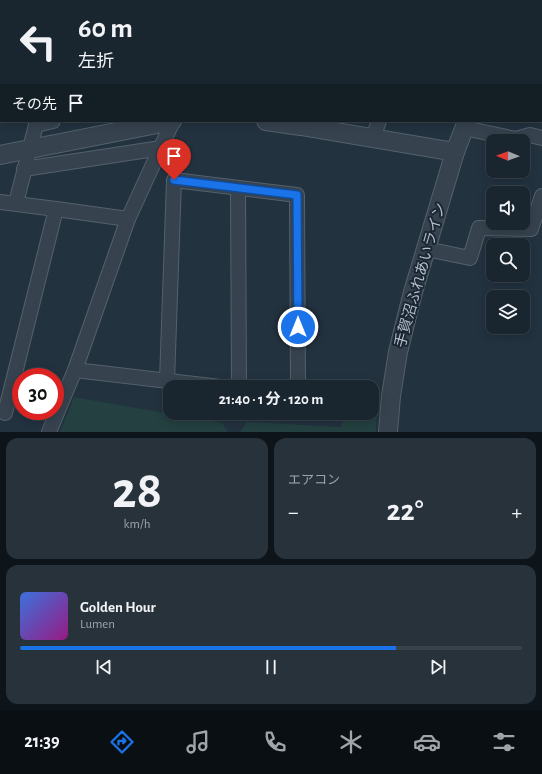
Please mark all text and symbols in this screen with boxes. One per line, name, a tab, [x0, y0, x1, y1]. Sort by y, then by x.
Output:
text: 60 m	[78, 15, 133, 43]
icon: left	[12, 16, 64, 68]
text: 左折	[78, 53, 114, 71]
icon: arrive	[65, 92, 87, 114]
text: その先	[12, 97, 57, 112]
north arrow	[486, 134, 530, 178]
map controls	[486, 134, 530, 334]
pin	[157, 139, 191, 180]
icon: arrive	[163, 145, 185, 167]
button: sound	[486, 186, 530, 230]
street label: 手賀沼ふれあいライン	[392, 201, 448, 349]
button: search	[486, 238, 530, 282]
button: layers	[486, 290, 530, 334]
position arrow	[277, 306, 319, 348]
speed limit sign: 30	[12, 368, 64, 420]
text: 21:40 · 1 分 · 120 m	[219, 392, 323, 407]
text: 28	[112, 465, 162, 517]
text: エアコン	[288, 474, 340, 487]
text: 22°	[386, 496, 424, 526]
text: −	[288, 501, 299, 523]
text: +	[511, 501, 522, 523]
text: km/h	[124, 518, 150, 531]
text: Golden Hour	[80, 600, 156, 615]
text: Lumen	[80, 618, 115, 631]
icon: previous	[93, 656, 115, 678]
icon: pause	[260, 656, 282, 678]
icon: next	[427, 656, 449, 678]
icon: directions	[108, 728, 136, 756]
icon: music	[184, 728, 212, 756]
icon: phone	[261, 728, 289, 756]
icon: climate	[337, 728, 365, 756]
icon: car	[413, 728, 441, 756]
icon: filters	[490, 728, 518, 756]
text: 21:39	[24, 733, 60, 751]

